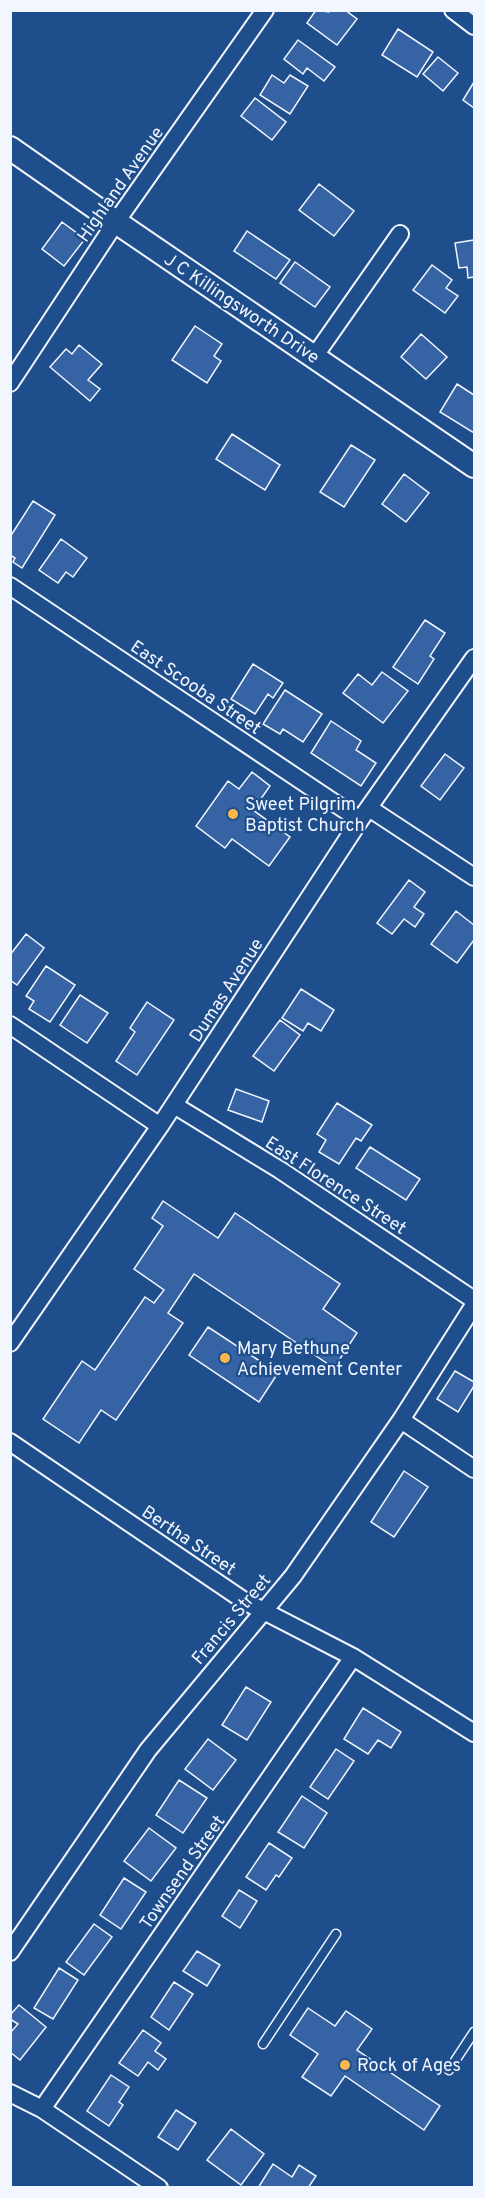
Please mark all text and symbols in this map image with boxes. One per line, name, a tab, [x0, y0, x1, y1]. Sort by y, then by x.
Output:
street label: Highland Avenue	[73, 123, 170, 247]
street label: J C Killingsworth Drive	[159, 249, 323, 370]
street label: East Scooba Street	[125, 636, 265, 741]
place label: Sweet Pilgrim Baptist Church	[245, 794, 365, 838]
marker: Sweet Pilgrim Baptist Church	[226, 807, 240, 821]
street label: Dumas Avenue	[185, 934, 269, 1047]
street label: East Florence Street	[260, 1132, 410, 1240]
place label: Mary Bethune Achievement Center	[237, 1338, 402, 1382]
marker: Mary Bethune Achievement Center	[218, 1351, 232, 1365]
street label: Bertha Street	[137, 1501, 240, 1581]
street label: Francis Street	[188, 1570, 277, 1670]
street label: Townsend Street	[135, 1811, 231, 1934]
place label: Rock of Ages	[357, 2055, 461, 2078]
marker: Rock of Ages	[338, 2058, 352, 2072]

